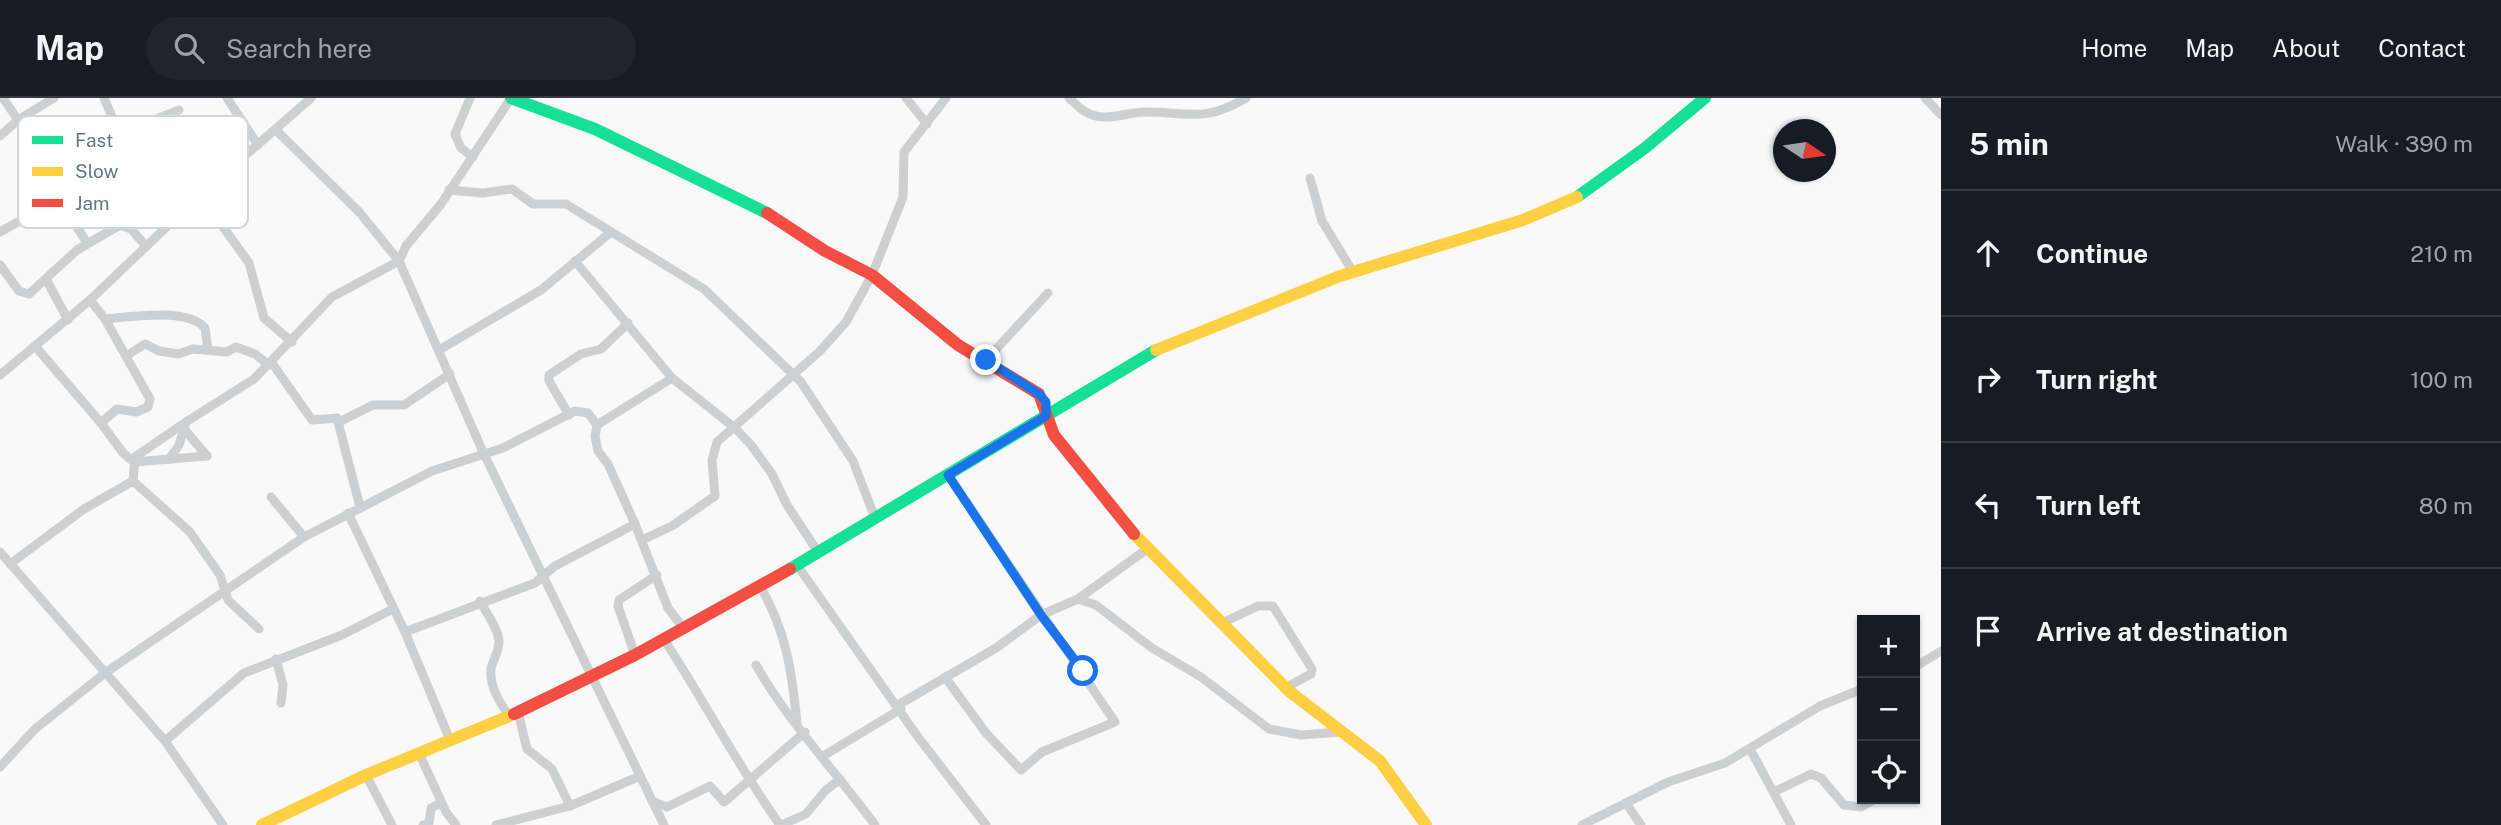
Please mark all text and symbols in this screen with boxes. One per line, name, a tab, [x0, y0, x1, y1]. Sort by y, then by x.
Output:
search box	[146, 17, 636, 80]
text: Map	[35, 29, 104, 67]
icon: search	[170, 29, 208, 67]
text: Search here	[226, 33, 372, 64]
text: Home	[2081, 34, 2147, 62]
text: Map	[2185, 34, 2234, 62]
text: About	[2272, 34, 2340, 62]
text: Contact	[2378, 34, 2466, 62]
legend	[18, 116, 248, 228]
north arrow	[1773, 119, 1836, 182]
text: 5 min	[1969, 126, 2049, 162]
text: Fast	[75, 129, 113, 151]
text: Walk · 390 m	[2335, 130, 2473, 157]
text: Slow	[75, 160, 119, 182]
text: Jam	[75, 192, 109, 214]
icon: ahead	[1969, 234, 2007, 272]
text: Continue	[2036, 238, 2148, 269]
text: 210 m	[2410, 240, 2473, 267]
route end	[970, 344, 1001, 375]
icon: right	[1969, 360, 2007, 398]
text: Turn right	[2036, 364, 2158, 395]
text: 100 m	[2410, 366, 2473, 393]
icon: left	[1969, 486, 2007, 524]
text: Turn left	[2036, 490, 2141, 521]
text: 80 m	[2419, 492, 2473, 519]
icon: arrive	[1969, 612, 2007, 650]
map controls	[1857, 615, 1920, 804]
button: +	[1857, 615, 1920, 678]
text: Arrive at destination	[2036, 616, 2288, 647]
route start	[1067, 655, 1098, 686]
button: −	[1857, 678, 1920, 741]
button: locate	[1857, 741, 1920, 804]

